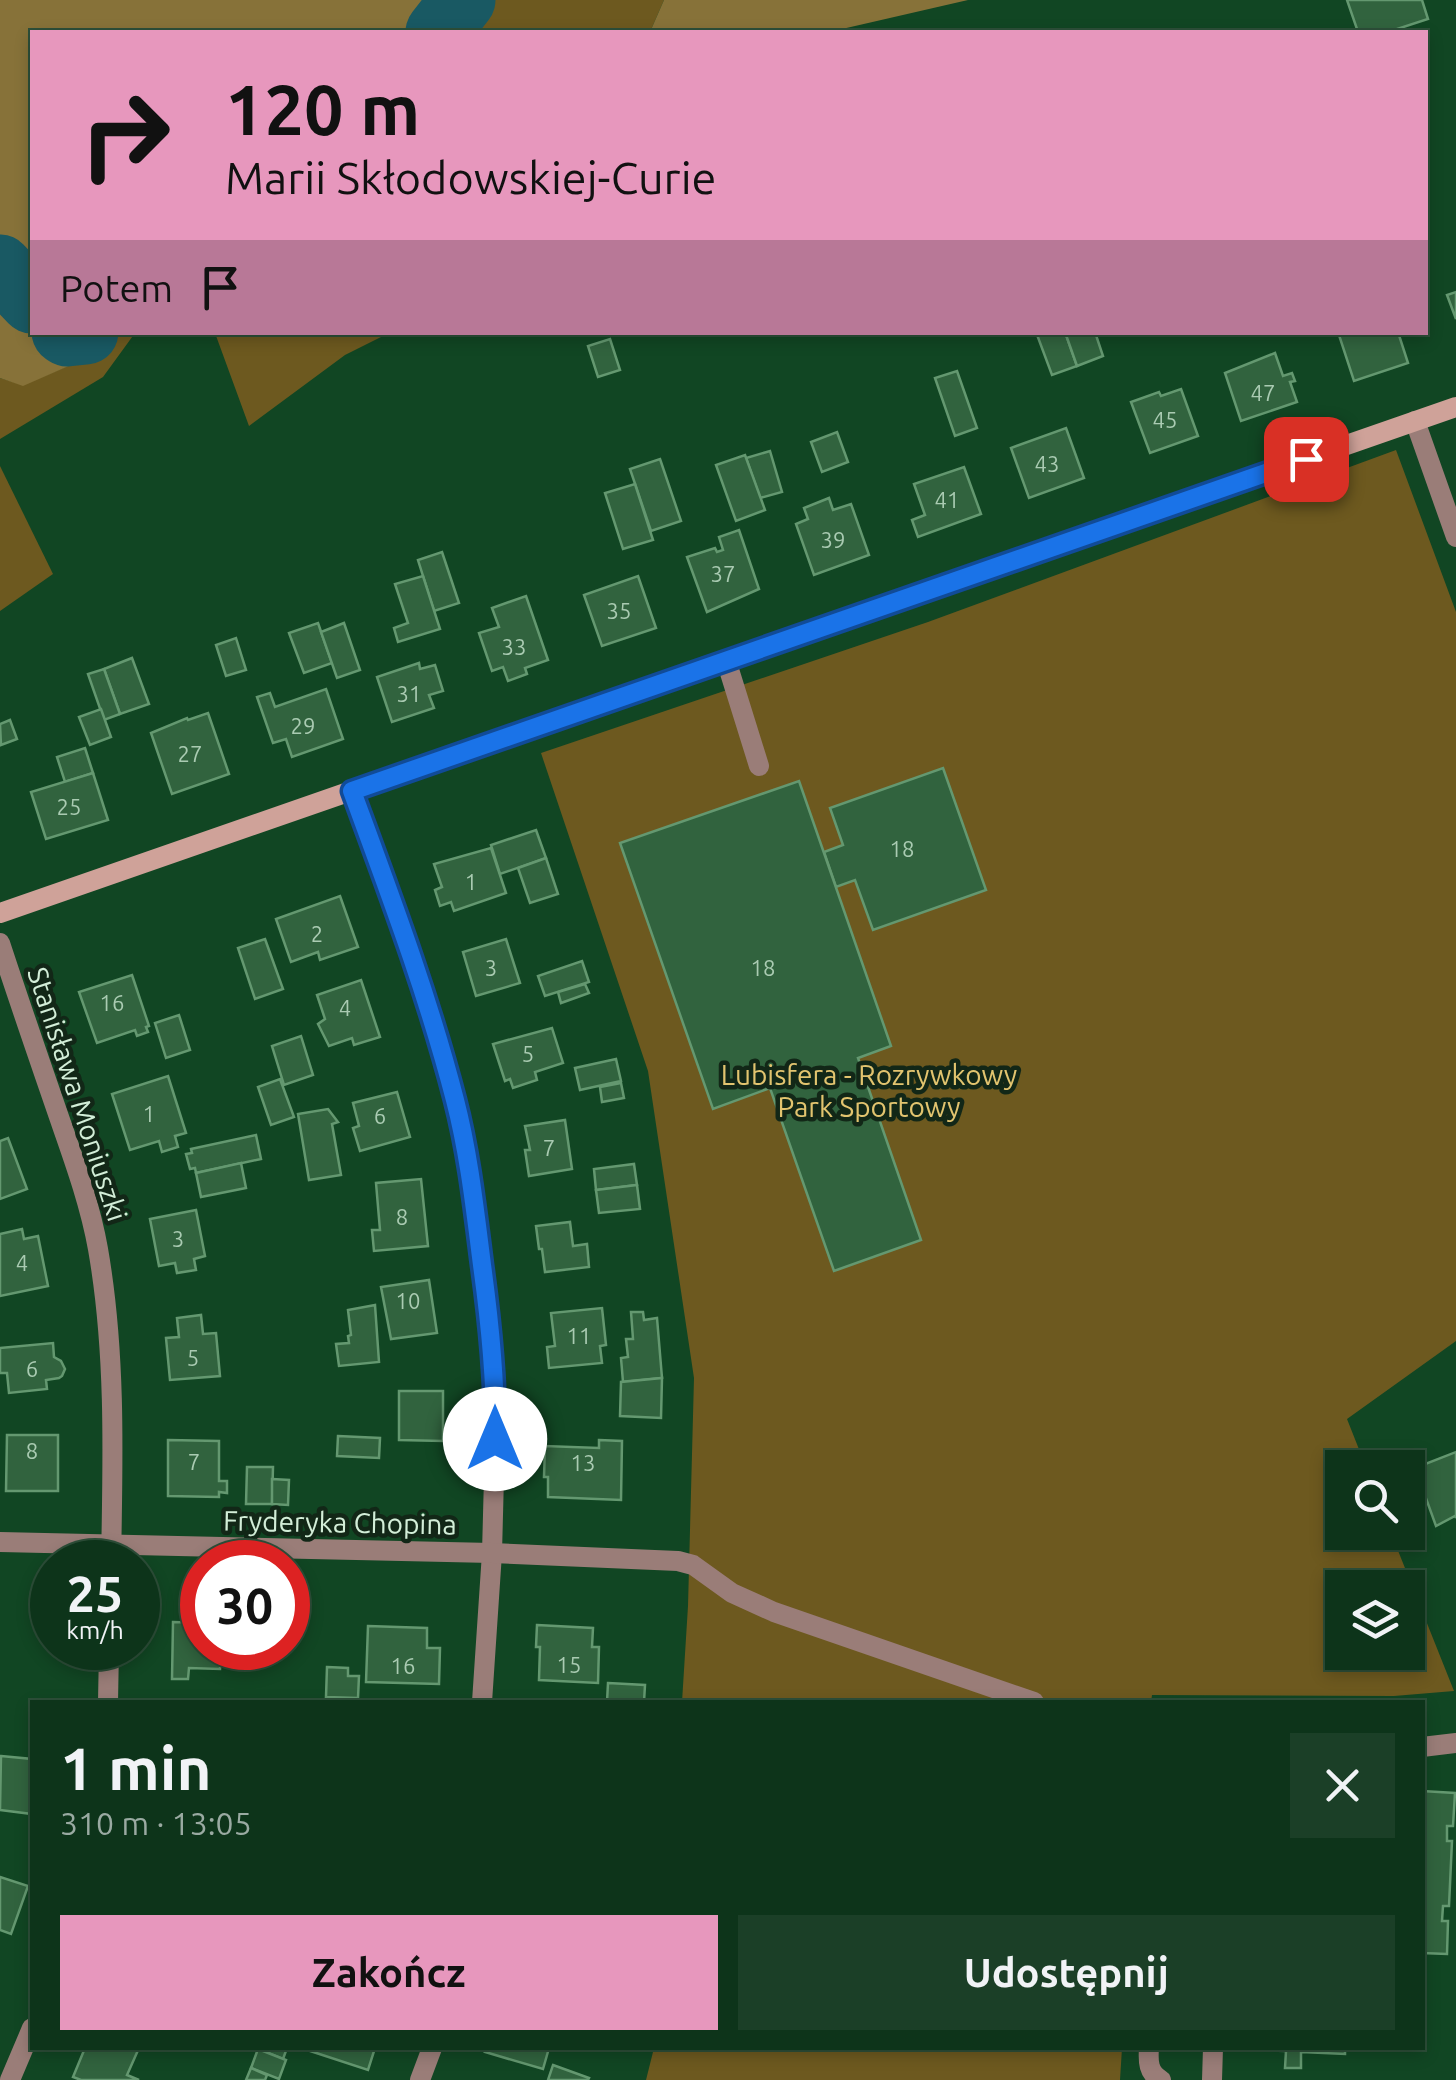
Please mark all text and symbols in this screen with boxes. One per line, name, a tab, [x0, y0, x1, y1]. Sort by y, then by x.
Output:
icon: right	[60, 70, 190, 200]
text: 120 m	[225, 70, 420, 148]
text: Marii Skłodowskiej-Curie	[225, 152, 716, 203]
icon: arrive	[193, 260, 248, 315]
text: Potem	[60, 267, 173, 309]
house number: 47	[1251, 380, 1275, 405]
house number: 45	[1153, 407, 1177, 432]
pin	[1264, 417, 1349, 502]
icon: arrive	[1279, 432, 1334, 487]
house number: 43	[1035, 451, 1059, 476]
house number: 41	[935, 487, 959, 512]
house number: 39	[821, 527, 845, 552]
house number: 37	[711, 561, 735, 586]
house number: 35	[607, 598, 631, 623]
house number: 33	[502, 634, 526, 659]
house number: 31	[397, 681, 421, 706]
house number: 29	[291, 713, 315, 738]
house number: 27	[178, 741, 202, 766]
house number: 25	[57, 794, 81, 819]
house number: 18	[890, 836, 914, 861]
house number: 1	[465, 869, 477, 894]
house number: 2	[311, 921, 323, 946]
house number: 3	[485, 955, 497, 980]
house number: 18	[751, 955, 775, 980]
street label: Stanisława Moniuszki	[22, 963, 134, 1225]
house number: 16	[100, 990, 124, 1015]
house number: 4	[339, 995, 351, 1020]
house number: 5	[522, 1041, 534, 1066]
park label: Lubisfera - Rozrywkowy Park Sportowy	[721, 1059, 1017, 1122]
house number: 1	[143, 1101, 155, 1126]
house number: 6	[374, 1103, 386, 1128]
house number: 7	[543, 1135, 555, 1160]
house number: 8	[396, 1204, 408, 1229]
house number: 3	[172, 1226, 184, 1251]
house number: 4	[16, 1250, 28, 1275]
house number: 10	[396, 1288, 420, 1313]
house number: 11	[567, 1323, 591, 1348]
house number: 5	[187, 1345, 199, 1370]
house number: 6	[26, 1356, 38, 1381]
position arrow	[443, 1387, 547, 1491]
house number: 8	[26, 1438, 38, 1463]
house number: 7	[188, 1449, 200, 1474]
house number: 13	[571, 1450, 595, 1475]
map controls	[1325, 1450, 1425, 1670]
button: search	[1325, 1450, 1425, 1550]
street label: Fryderyka Chopina	[223, 1504, 457, 1540]
speed limit sign: 30	[180, 1540, 310, 1670]
text: 25	[67, 1565, 123, 1621]
button: layers	[1325, 1570, 1425, 1670]
text: km/h	[66, 1616, 124, 1644]
house number: 15	[557, 1652, 581, 1677]
house number: 16	[391, 1653, 415, 1678]
button: close	[1290, 1733, 1395, 1838]
text: 1 min	[60, 1734, 212, 1801]
text: 310 m · 13:05	[60, 1805, 252, 1841]
button: Zakończ	[60, 1915, 718, 2030]
button: Udostępnij	[738, 1915, 1395, 2030]

